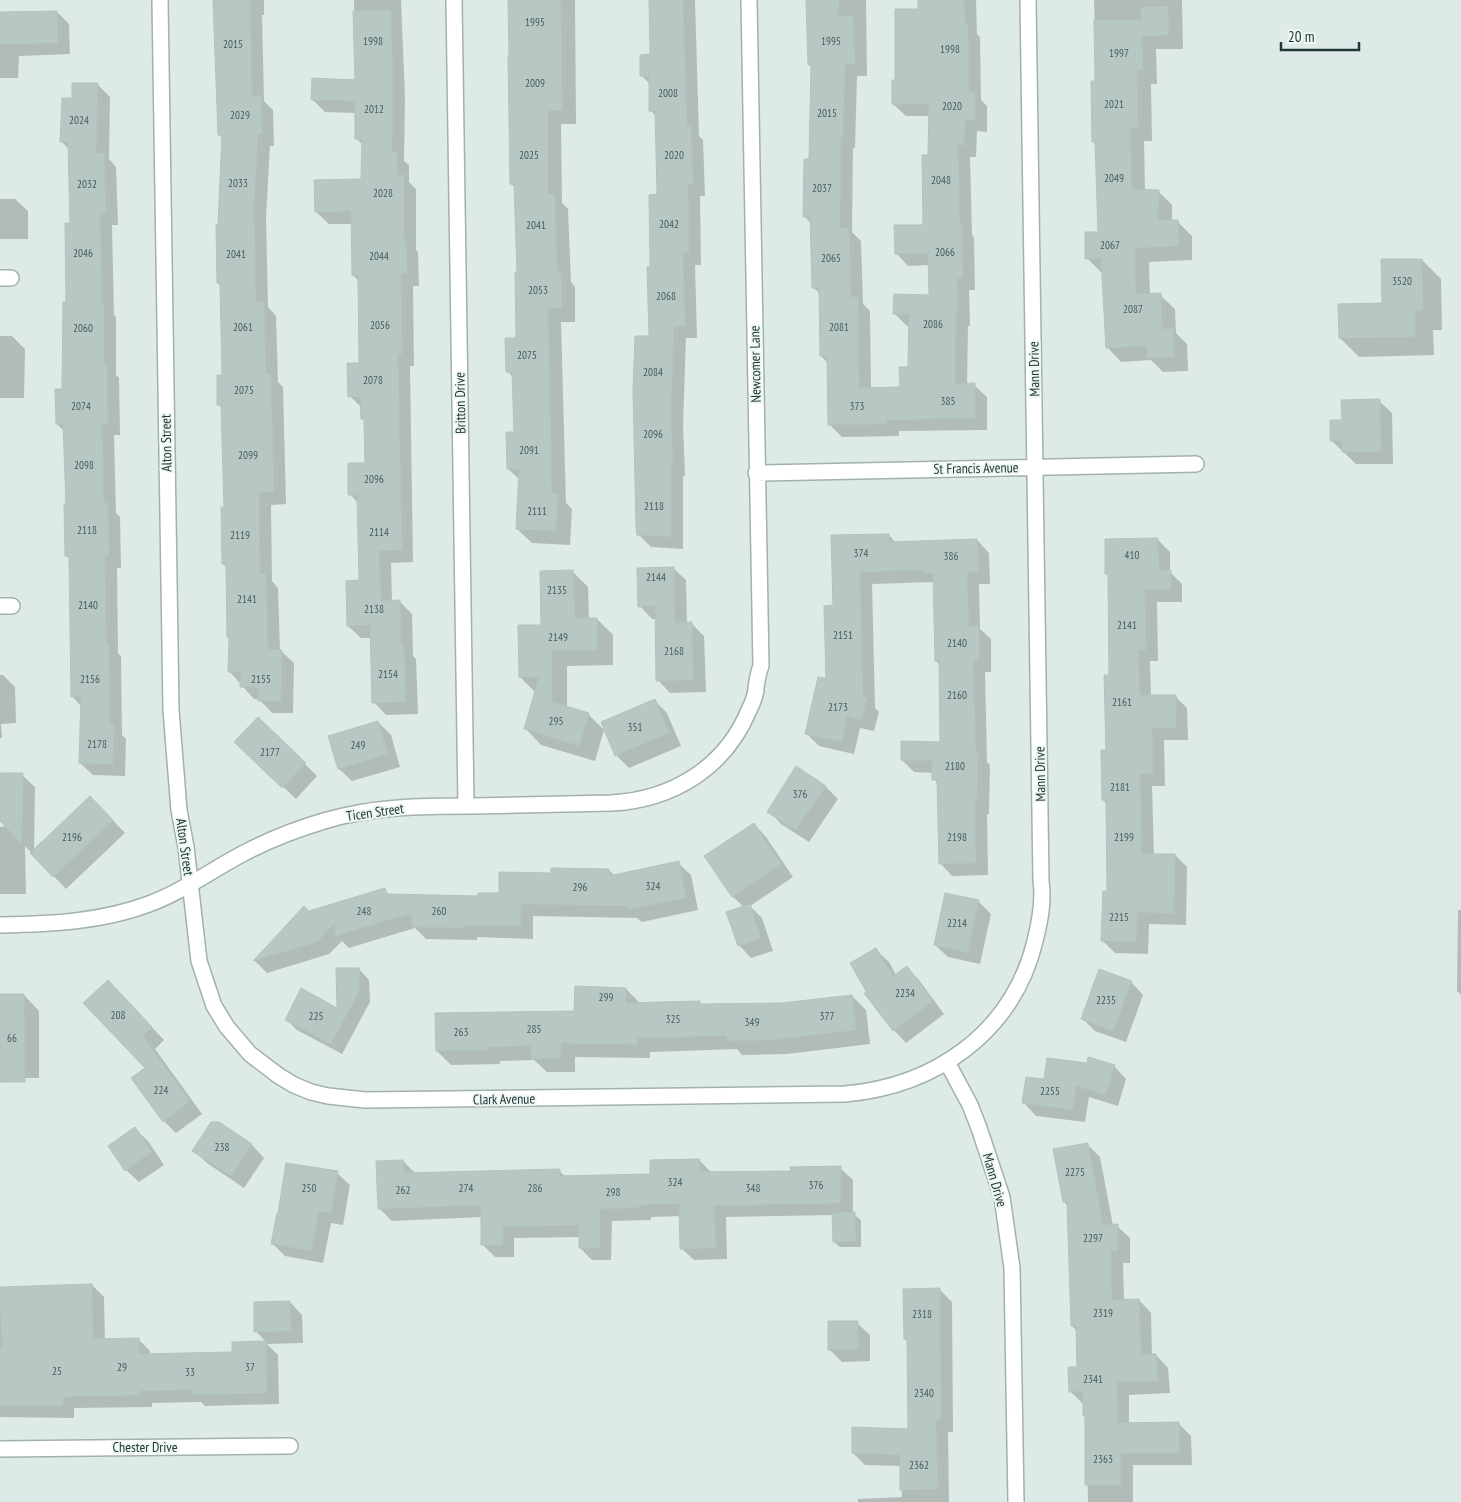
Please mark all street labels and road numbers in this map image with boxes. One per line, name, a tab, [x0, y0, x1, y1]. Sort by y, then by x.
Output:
street label: Newcomer Lane	[745, 325, 765, 403]
street label: Mann Drive	[1025, 341, 1043, 397]
street label: Britton Drive	[450, 372, 470, 434]
street label: Alton Street	[156, 414, 176, 472]
street label: St Francis Avenue	[933, 458, 1019, 478]
street label: Mann Drive	[1031, 746, 1049, 802]
street label: Ticen Street	[345, 799, 405, 825]
street label: Alton Street	[172, 817, 198, 877]
street label: Clark Avenue	[473, 1089, 535, 1109]
street label: Mann Drive	[979, 1151, 1011, 1209]
street label: Chester Drive	[113, 1438, 178, 1456]

